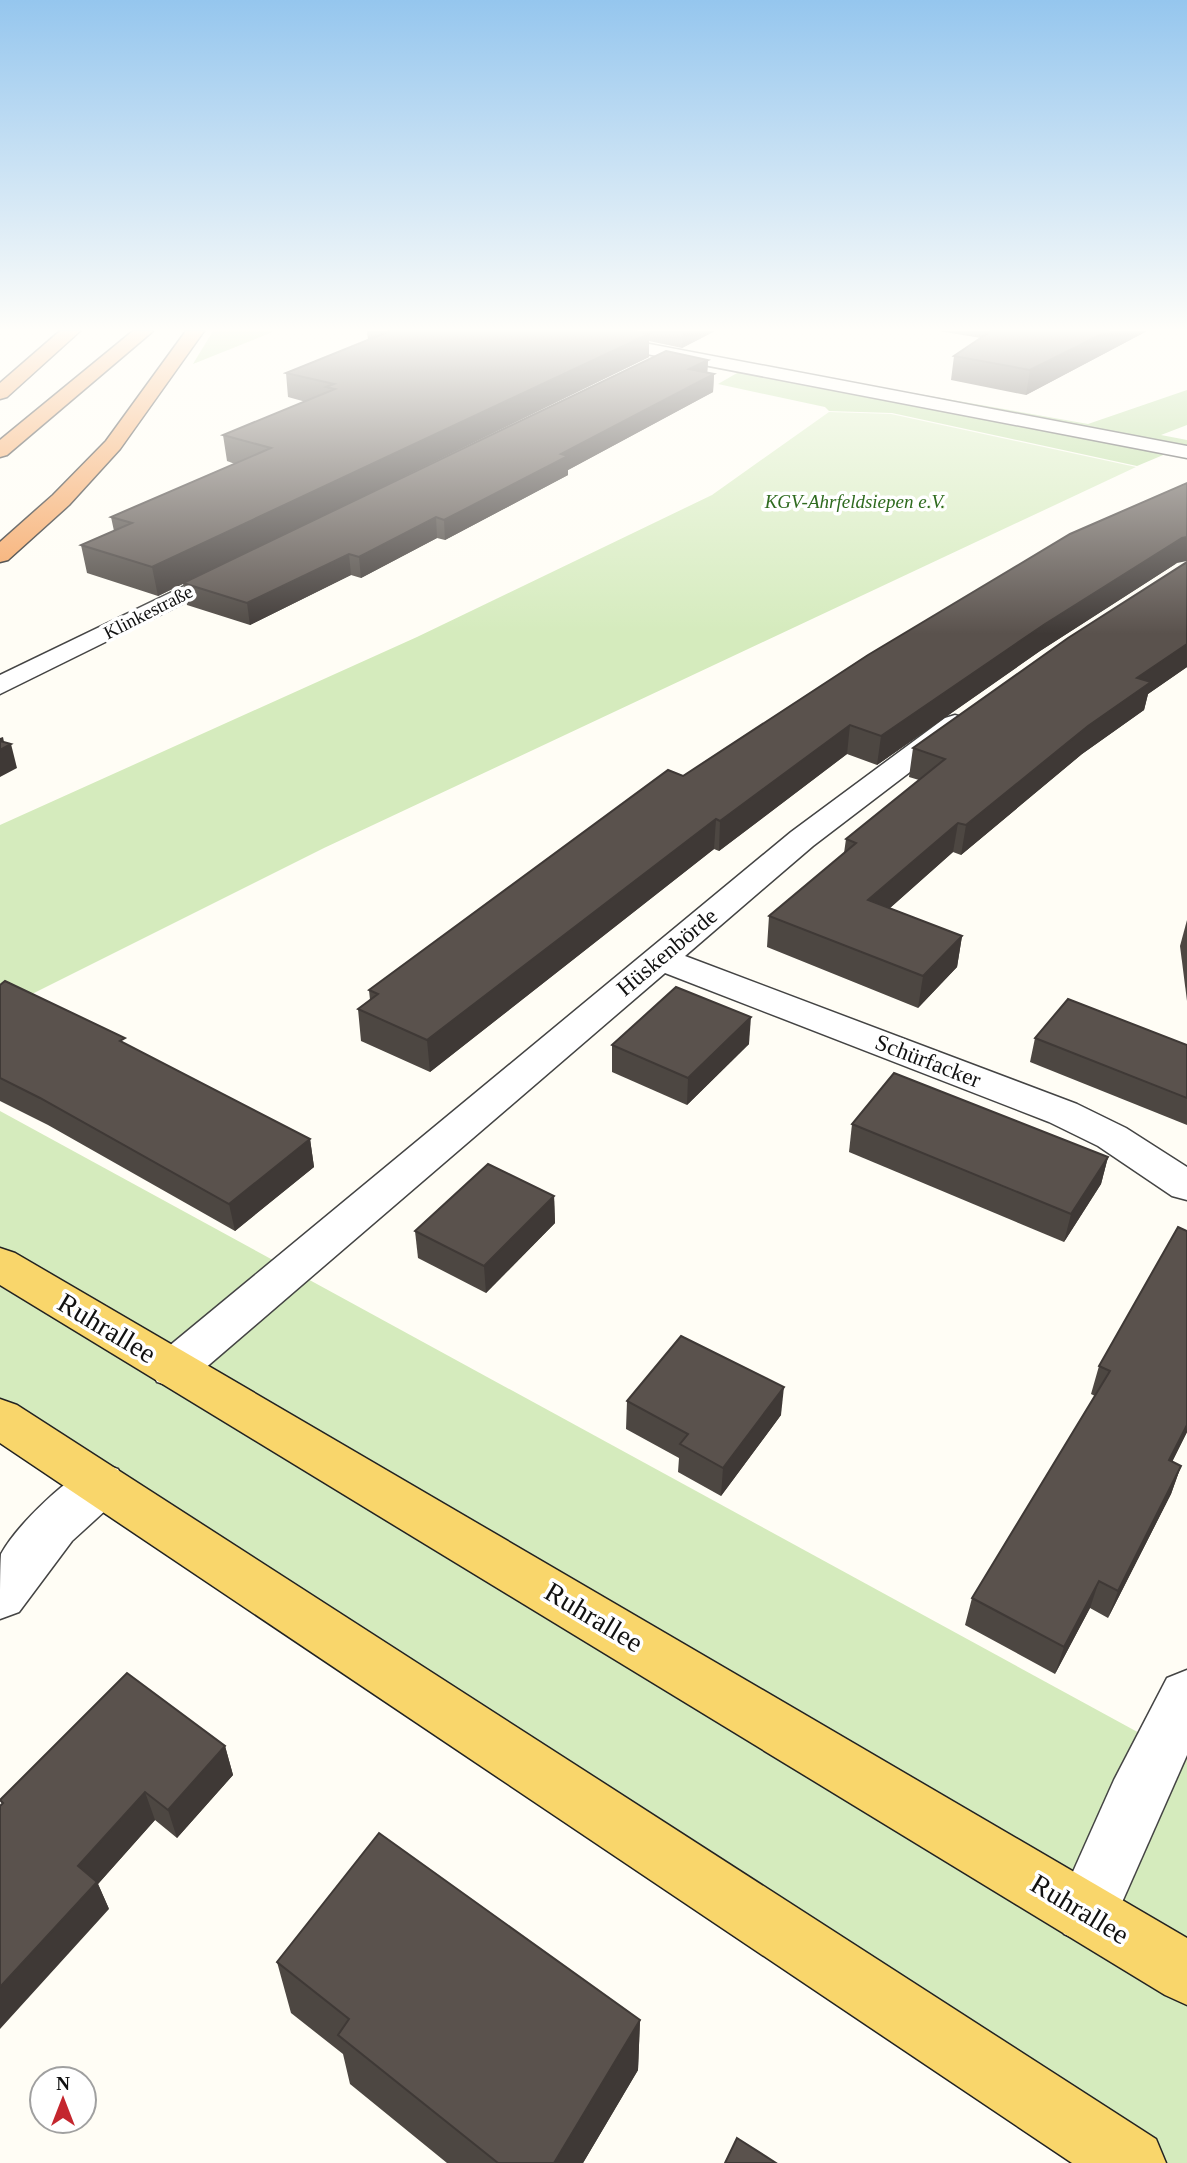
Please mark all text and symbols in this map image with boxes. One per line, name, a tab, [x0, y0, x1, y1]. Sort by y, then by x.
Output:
park label: KGV-Ahrfeldsiepen e.V.	[764, 491, 945, 512]
street label: Klinkestraße	[100, 581, 196, 643]
street label: Hüskenbörde	[612, 903, 722, 1001]
street label: Schürfacker	[872, 1029, 985, 1093]
street label: Ruhrallee	[52, 1287, 162, 1369]
street label: Ruhrallee	[539, 1576, 649, 1658]
street label: Ruhrallee	[1025, 1868, 1135, 1950]
north arrow	[28, 2065, 98, 2135]
text: N	[56, 2073, 70, 2094]

